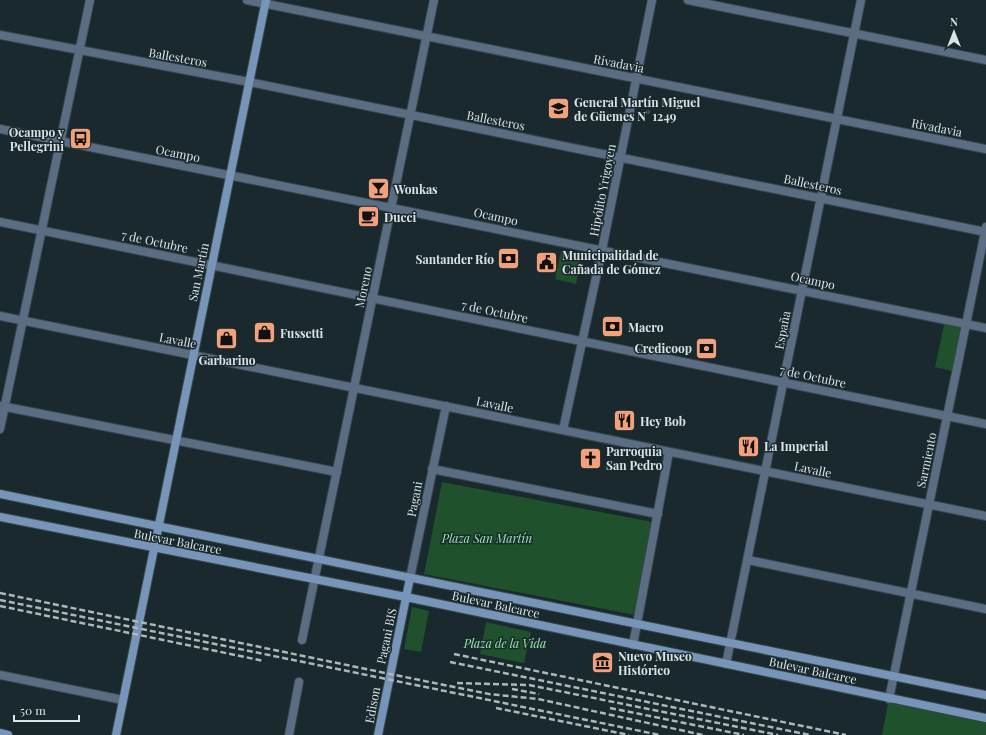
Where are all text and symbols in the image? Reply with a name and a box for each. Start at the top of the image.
north arrow [934,12,974,52]
text: N [950,14,958,29]
street label: Ballesteros [148,44,208,70]
street label: Rivadavia [592,50,646,76]
place label: General Martín Miguel de Güemes N° 1249 [574,94,700,124]
school or university icon: General Martín Miguel de Güemes N° 1249 [545,96,571,122]
street label: Ballesteros [466,107,526,133]
street label: Rivadavia [910,114,964,140]
place label: Ocampo y Pellegrini [9,124,65,154]
bus stop icon: Ocampo y Pellegrini [67,126,93,152]
street label: Ocampo [154,141,202,165]
street label: Hipólito Yrigoyen [585,142,619,238]
street label: Ballesteros [782,170,844,198]
bar icon: Wonkas [366,176,392,202]
place label: Wonkas [393,181,438,197]
cafe icon: Ducci [356,204,382,230]
street label: Ocampo [472,204,520,229]
place label: Ducci [384,209,416,225]
street label: 7 de Octubre [120,226,190,256]
street label: San Martín [184,241,212,303]
bank icon: Santander Río [496,246,522,272]
place label: Municipalidad de Cañada de Gómez [562,247,661,277]
public building icon: Municipalidad de Cañada de Gómez [534,249,560,275]
place label: Santander Río [415,251,494,267]
street label: Moreno [351,265,375,309]
street label: Ocampo [789,268,837,293]
street label: 7 de Octubre [460,296,530,326]
street label: España [770,309,794,351]
bank icon: Macro [599,314,625,340]
place label: Macro [628,319,664,335]
shop icon: Fussetti [251,320,277,346]
place label: Fussetti [280,325,324,341]
shop icon: Garbarino [214,326,240,352]
street label: Lavalle [158,329,198,351]
bank icon: Credicoop [694,335,720,361]
place label: Credicoop [634,340,692,356]
place label: Garbarino [198,352,256,368]
street label: 7 de Octubre [778,361,848,391]
street label: Lavalle [475,392,515,416]
restaurant icon: Hey Bob [611,408,637,434]
place label: Hey Bob [640,413,686,429]
street label: Sarmiento [912,431,940,489]
restaurant icon: La Imperial [736,433,762,459]
place label: La Imperial [764,438,828,454]
place label: Parroquia San Pedro [606,443,663,473]
church icon: Parroquia San Pedro [577,445,603,471]
street label: Lavalle [793,457,833,481]
street label: Pagani [403,479,425,518]
street label: Bulevar Balcarce [133,525,223,557]
park label: Plaza San Martín [441,530,532,546]
street label: Bulevar Balcarce [451,587,541,621]
street label: Pagani BIS [372,607,400,665]
park label: Plaza de la Vida [463,635,546,651]
place label: Nuevo Museo Histórico [618,648,692,678]
museum icon: Nuevo Museo Histórico [590,650,616,676]
street label: Bulevar Balcarce [768,653,858,687]
street label: Edison [361,685,383,725]
scale bar [14,697,79,723]
text: 50 m [20,702,46,718]

